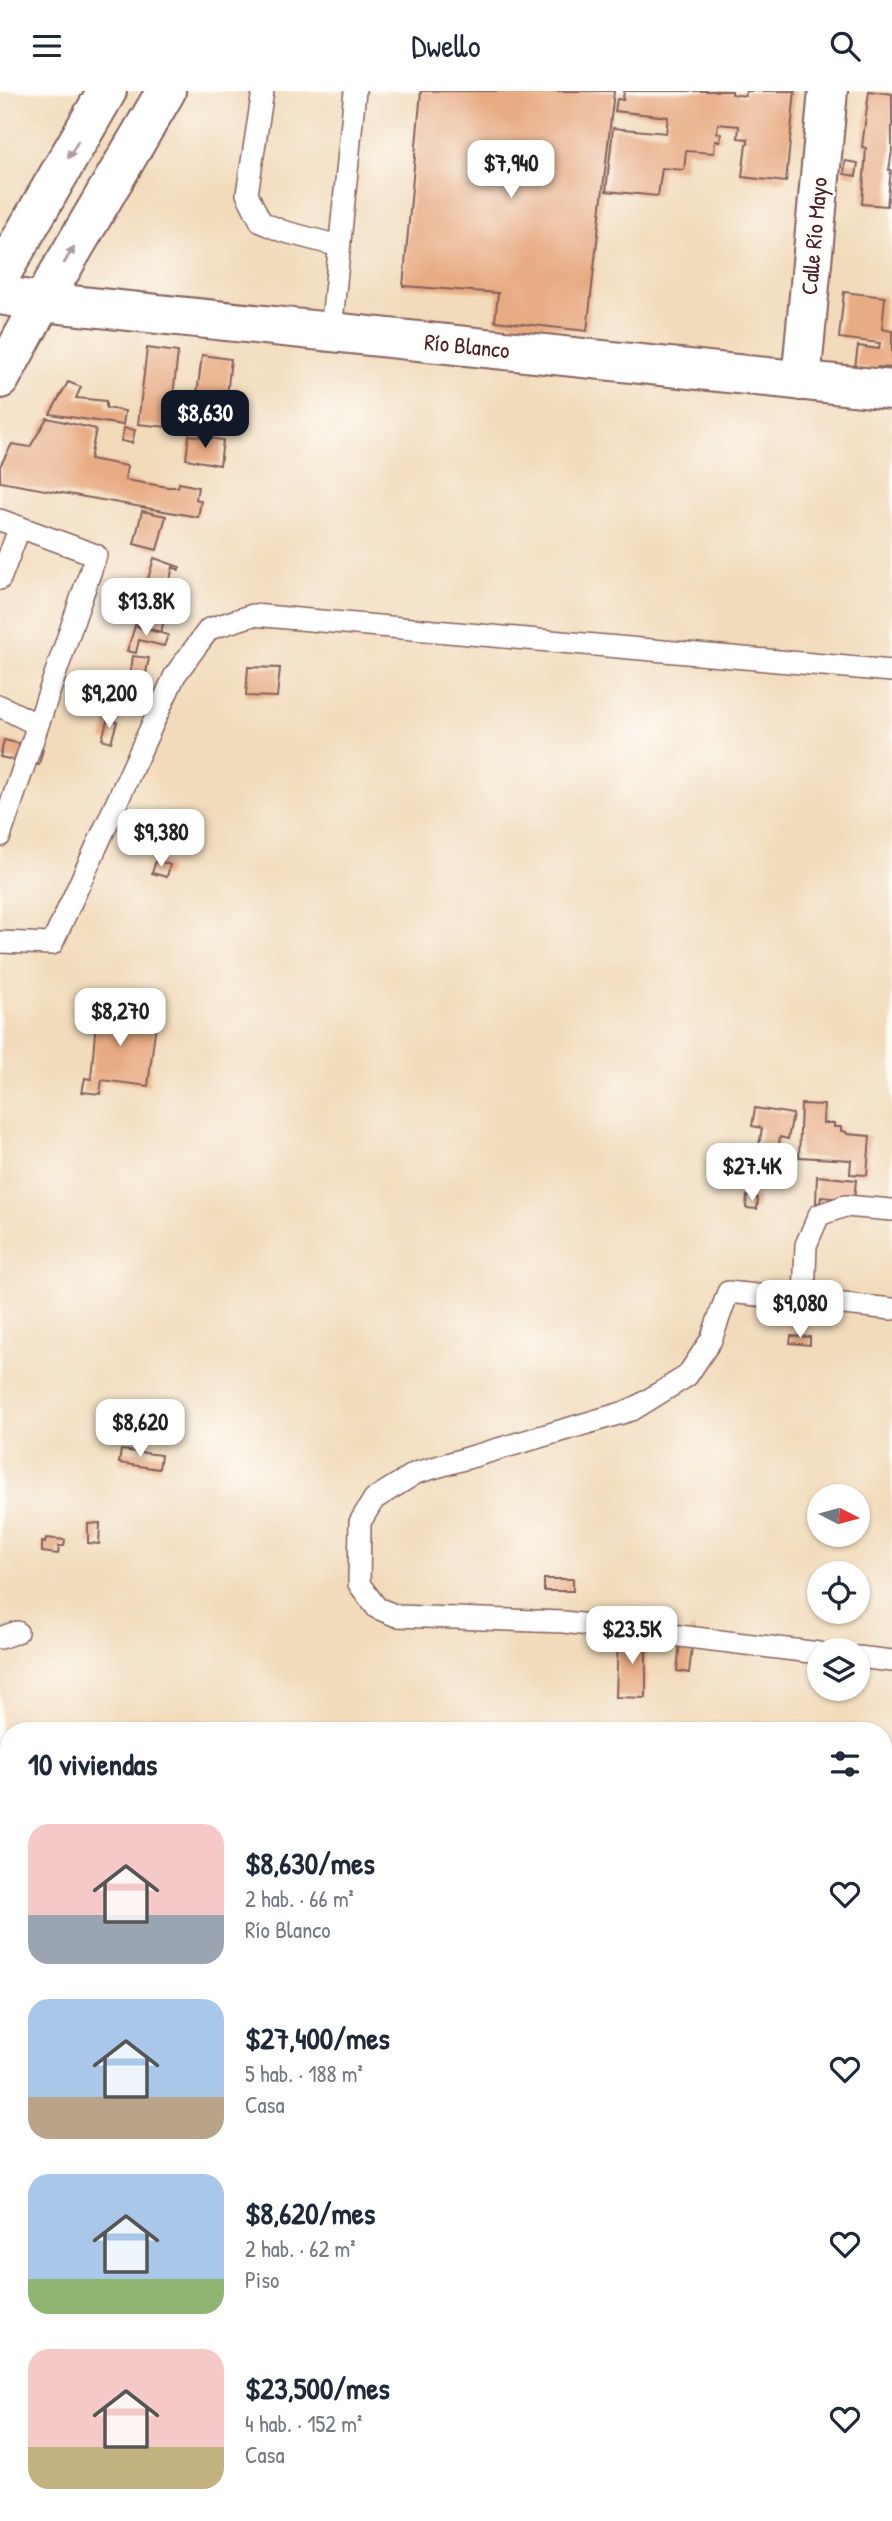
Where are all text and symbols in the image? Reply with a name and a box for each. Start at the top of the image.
text: Dwello [411,24,481,67]
icon: menu [28,27,66,65]
icon: search [826,27,864,65]
one-way arrow [66,141,79,160]
pin: $7,940 [454,141,568,200]
text: $7,940 [483,147,539,178]
street label: Calle Río Mayo [793,176,834,296]
one-way arrow [63,245,75,265]
street label: Río Blanco [423,326,511,365]
pin: $8,630 [148,391,262,450]
text: $8,630 [177,397,233,428]
pin: $13.8K [89,579,203,638]
text: $13.8K [117,585,175,616]
pin: $9,200 [52,671,166,730]
text: $9,200 [81,677,137,708]
pin: $9,380 [104,809,218,869]
text: $9,380 [133,816,189,847]
pin: $8,270 [63,989,177,1048]
text: $8,270 [91,995,149,1026]
pin: $27.4K [695,1143,809,1203]
text: $27.4K [722,1150,782,1181]
pin: $9,080 [743,1281,857,1340]
text: $9,080 [772,1287,828,1318]
pin: $8,620 [83,1399,197,1459]
text: $8,620 [112,1406,168,1437]
north arrow [807,1484,870,1547]
map controls [807,1484,870,1701]
button: locate [807,1561,870,1624]
pin: $23.5K [575,1607,689,1666]
text: $23.5K [602,1613,662,1644]
button: layers [807,1638,870,1701]
text: 10 viviendas [28,1744,157,1784]
icon: filters [826,1745,864,1783]
text: $8,630/mes [245,1843,375,1883]
icon: home [84,1852,168,1936]
icon: heart [826,1875,864,1913]
text: 2 hab. · 66 m² [245,1883,354,1914]
text: Río Blanco [245,1914,331,1945]
text: $27,400/mes [245,2018,390,2058]
icon: home [84,2027,168,2111]
icon: heart [826,2050,864,2088]
text: 5 hab. · 188 m² [245,2058,363,2089]
text: Casa [245,2089,285,2120]
text: $8,620/mes [245,2193,375,2233]
icon: home [84,2202,168,2286]
icon: heart [826,2225,864,2263]
text: 2 hab. · 62 m² [245,2233,355,2264]
text: Piso [245,2264,279,2295]
text: $23,500/mes [245,2368,390,2408]
icon: home [84,2377,168,2461]
icon: heart [826,2400,864,2438]
text: 4 hab. · 152 m² [245,2408,362,2439]
text: Casa [245,2439,285,2470]

